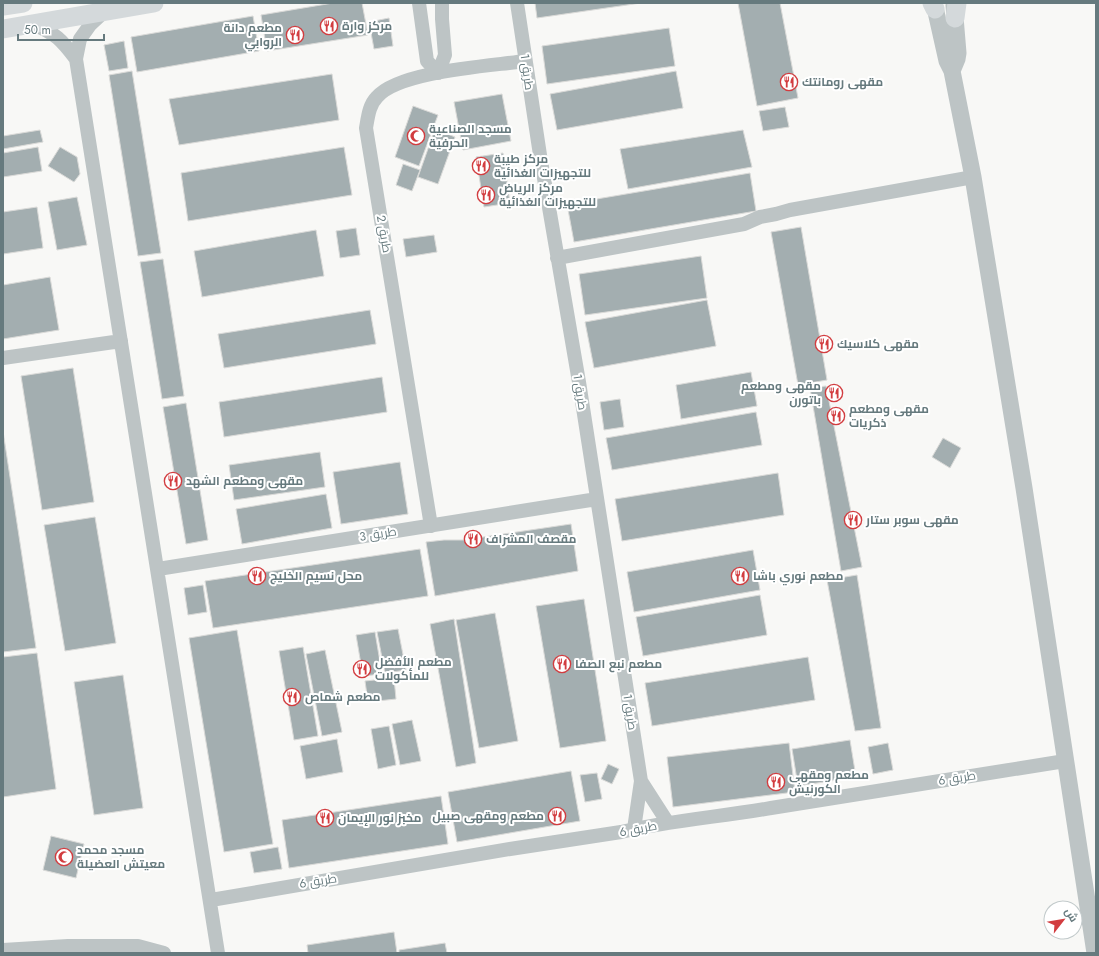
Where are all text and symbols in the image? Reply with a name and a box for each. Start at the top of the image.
scale bar [18,16,104,42]
restaurant icon: مركز وارة [319,16,339,36]
place label: مركز وارة [342,17,392,35]
place label: مطعم دانة الروابي [224,19,282,52]
text: 50 m [24,21,51,39]
restaurant icon: مطعم دانة الروابي [285,25,305,45]
street label: طريق 1 [516,53,538,91]
restaurant icon: مقهى رومانتك [779,72,799,92]
place label: مقهى رومانتك [802,73,883,91]
place label: مسجد الصناعية الحرفية [429,120,512,152]
mosque icon: مسجد الصناعية الحرفية [406,126,426,146]
place label: مركز طيبة للتجهيزات الغذائية [494,150,591,182]
restaurant icon: مركز طيبة للتجهيزات الغذائية [471,156,491,176]
place label: مركز الرياض للتجهيزات الغذائية [499,179,596,211]
restaurant icon: مركز الرياض للتجهيزات الغذائية [476,185,496,205]
street label: طريق 2 [372,214,396,254]
restaurant icon: مقهى كلاسيك [814,334,834,354]
place label: مقهى كلاسيك [837,335,919,353]
street label: طريق 1 [568,373,592,411]
place label: مقهى ومطعم باتورن [741,377,821,409]
restaurant icon: مقهى ومطعم باتورن [824,383,844,403]
place label: مقهى ومطعم ذكريات [849,400,929,432]
restaurant icon: مقهى ومطعم ذكريات [826,406,846,426]
restaurant icon: مقهى ومطعم الشهد [163,471,183,491]
place label: مقهى ومطعم الشهد [186,472,303,490]
restaurant icon: مقهى سوبر ستار [843,510,863,530]
place label: مقهى سوبر ستار [865,511,959,529]
street label: طريق 3 [358,522,398,546]
restaurant icon: مقصف المشراف [463,529,483,549]
place label: مقصف المشراف [486,530,577,548]
restaurant icon: محل نسيم الخليج [247,566,267,586]
restaurant icon: مطعم نوري باشا [730,566,750,586]
place label: محل نسيم الخليج [270,567,362,585]
place label: مطعم نوري باشا [753,567,843,586]
place label: مطعم الأفضل للمأكولات [375,653,452,685]
restaurant icon: مطعم نبع الصفا [552,654,572,674]
place label: مطعم نبع الصفا [575,655,662,673]
restaurant icon: مطعم الأفضل للمأكولات [352,659,372,679]
restaurant icon: مطعم شماص [282,687,302,707]
place label: مطعم شماص [305,688,381,706]
street label: طريق 1 [618,693,642,731]
place label: مطعم ومقهى الكورنيش [789,766,869,798]
street label: طريق 6 [937,766,977,790]
restaurant icon: مطعم ومقهى الكورنيش [766,772,786,792]
restaurant icon: مطعم ومقهى صبيل [547,806,567,826]
place label: مطعم ومقهى صبيل [432,807,544,825]
restaurant icon: مخبز نور الإيمان [315,808,335,828]
place label: مخبز نور الإيمان [338,809,421,827]
street label: طريق 6 [618,817,658,841]
place label: مسجد محمد معيتش العضيلة [77,841,165,873]
mosque icon: مسجد محمد معيتش العضيلة [54,847,74,867]
street label: طريق 6 [298,869,338,893]
north arrow [1043,900,1083,940]
text: ش [1061,905,1082,925]

